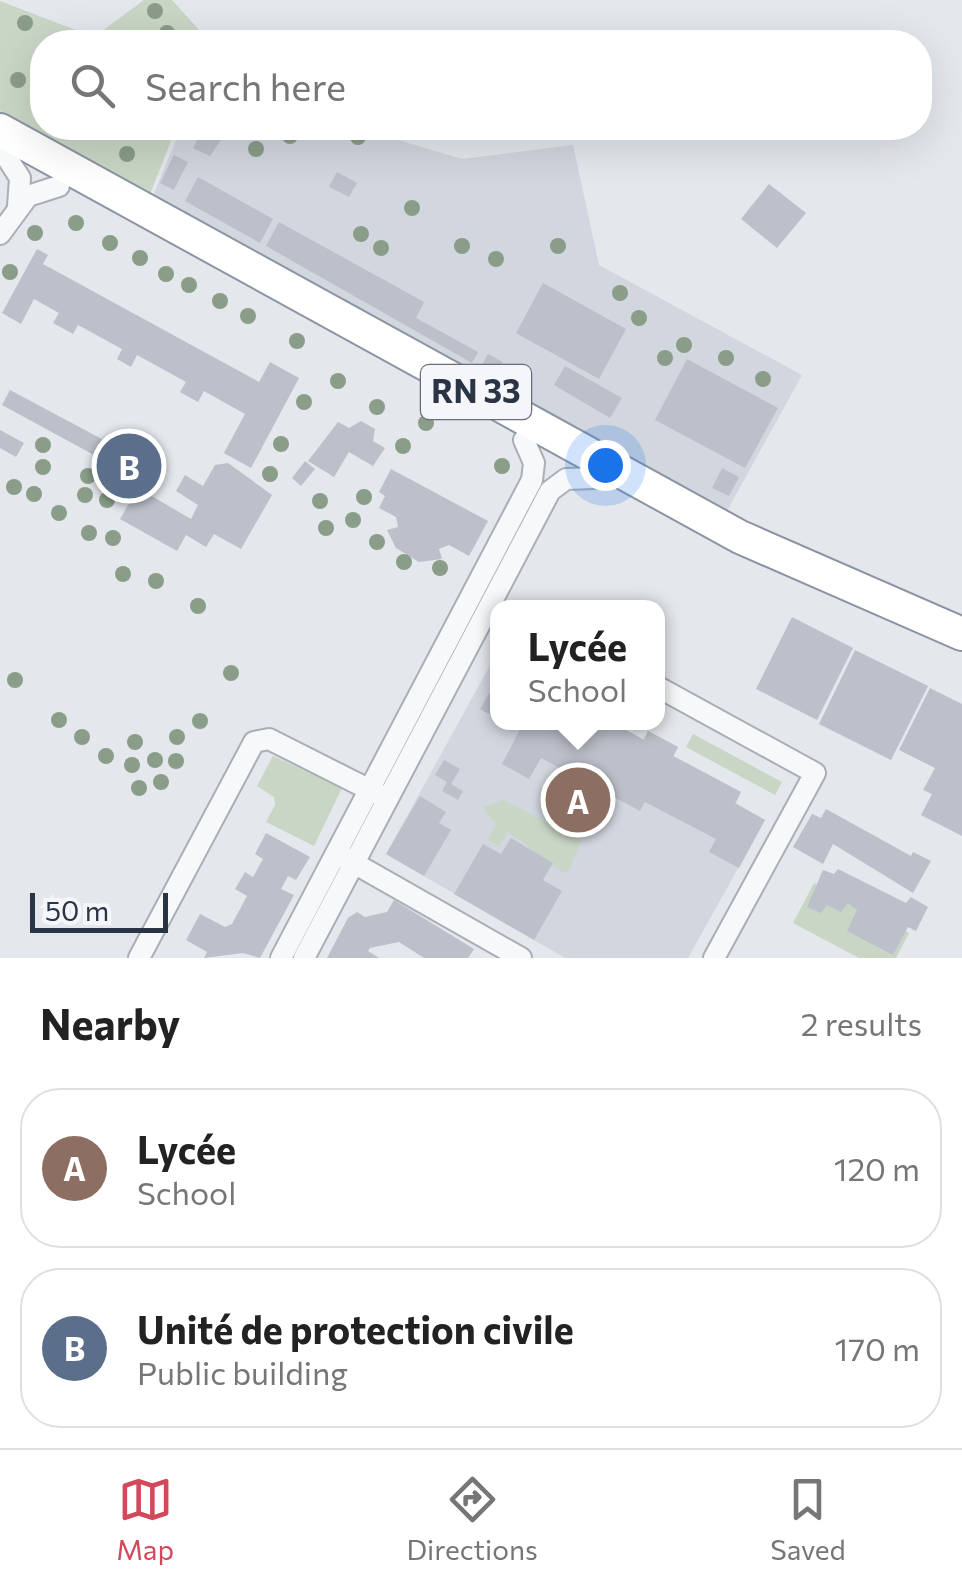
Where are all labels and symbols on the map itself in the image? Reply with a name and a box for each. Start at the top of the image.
road number: RN 33 [421,365,531,419]
pin: B [96,428,162,504]
your location [580,440,631,491]
pin: A [546,762,610,838]
scale bar [30,888,168,933]

